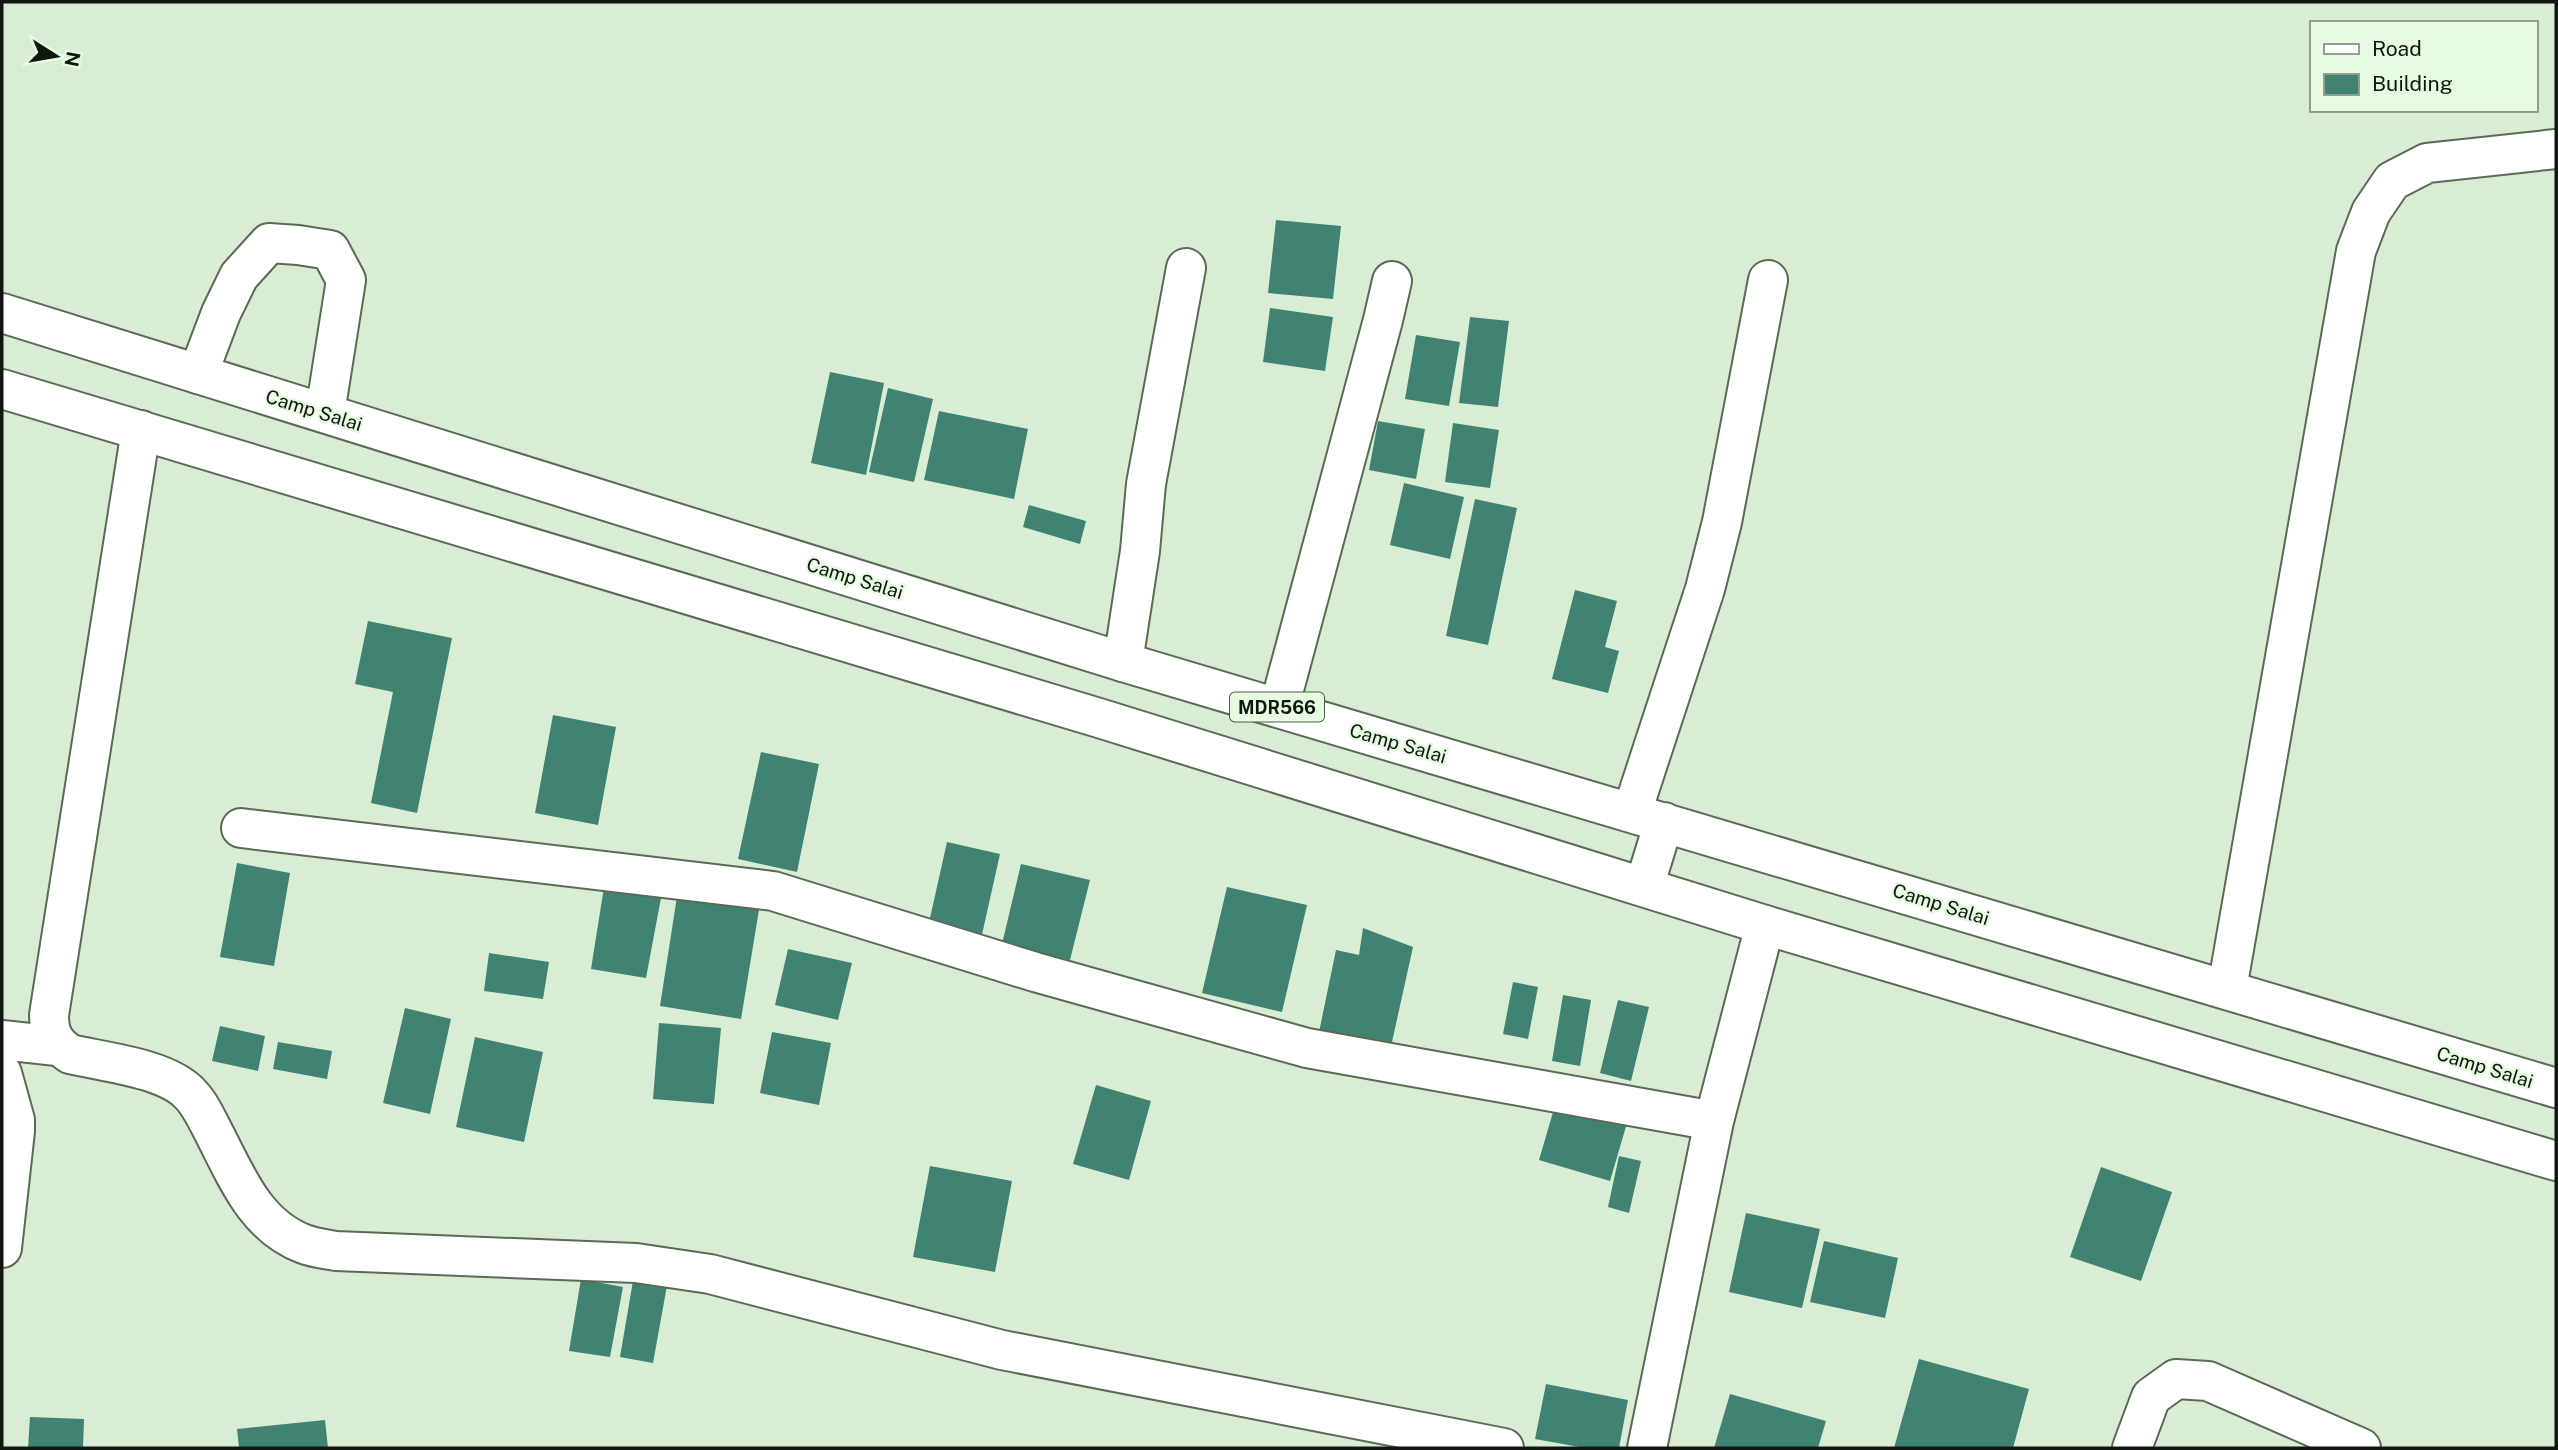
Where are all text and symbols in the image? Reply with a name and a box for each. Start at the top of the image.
north arrow [21,21,91,91]
legend [2310,21,2537,112]
text: Road [2372,36,2422,61]
text: N [60,50,85,69]
text: Building [2372,71,2453,96]
street label: Camp Salai [263,385,365,435]
street label: Camp Salai [804,553,906,603]
road number: MDR566 [1230,692,1324,722]
street label: Camp Salai [1347,719,1449,767]
street label: Camp Salai [1890,879,1992,929]
street label: Camp Salai [2434,1042,2536,1092]

